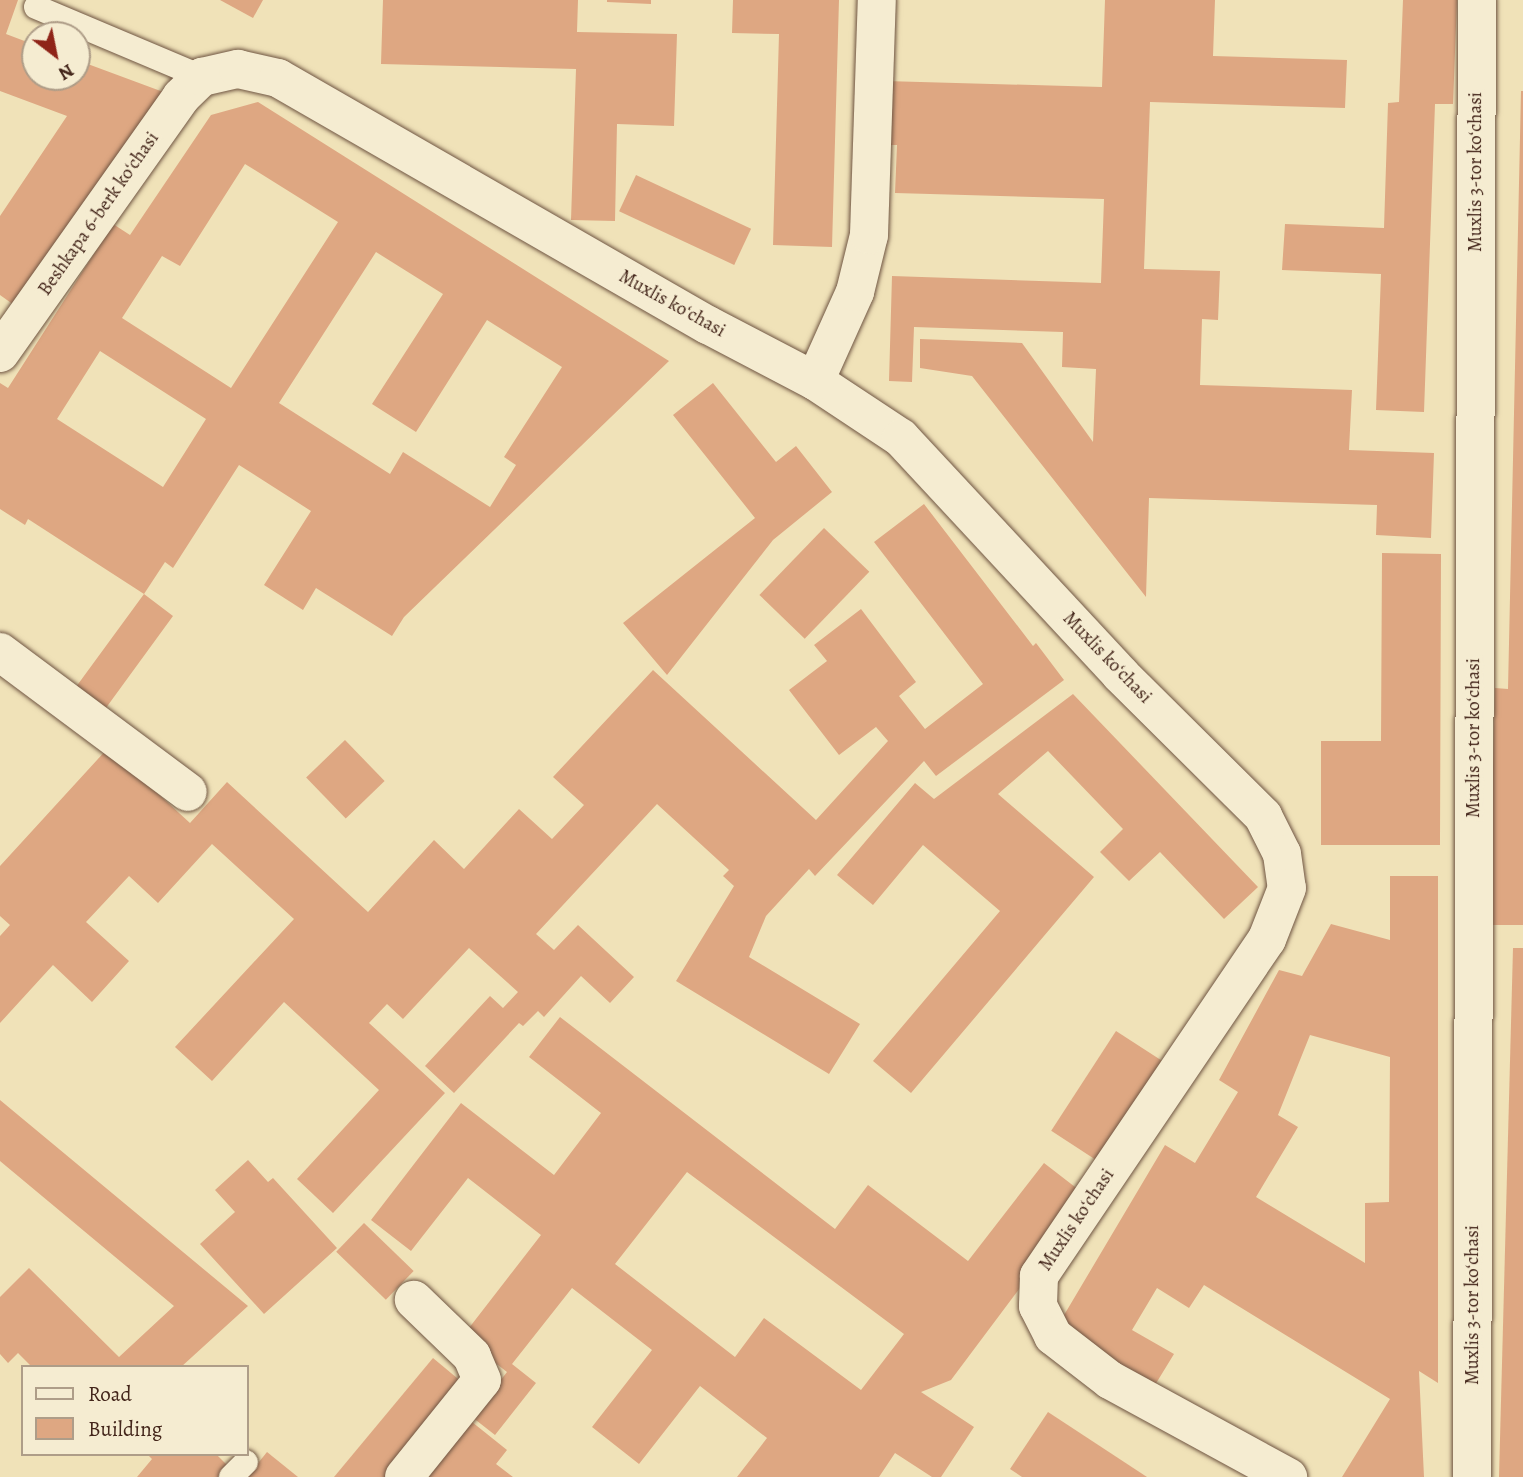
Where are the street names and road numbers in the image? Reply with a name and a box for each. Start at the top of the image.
street label: Muxlis 3-tor koʻchasi [1465,92,1487,252]
street label: Beshkapa 6-berk koʻchasi [34,128,164,300]
street label: Muxlis koʻchasi [615,265,729,343]
street label: Muxlis koʻchasi [1058,608,1156,708]
street label: Muxlis 3-tor koʻchasi [1463,658,1485,818]
street label: Muxlis koʻchasi [1034,1165,1120,1275]
street label: Muxlis 3-tor koʻchasi [1462,1225,1484,1385]

